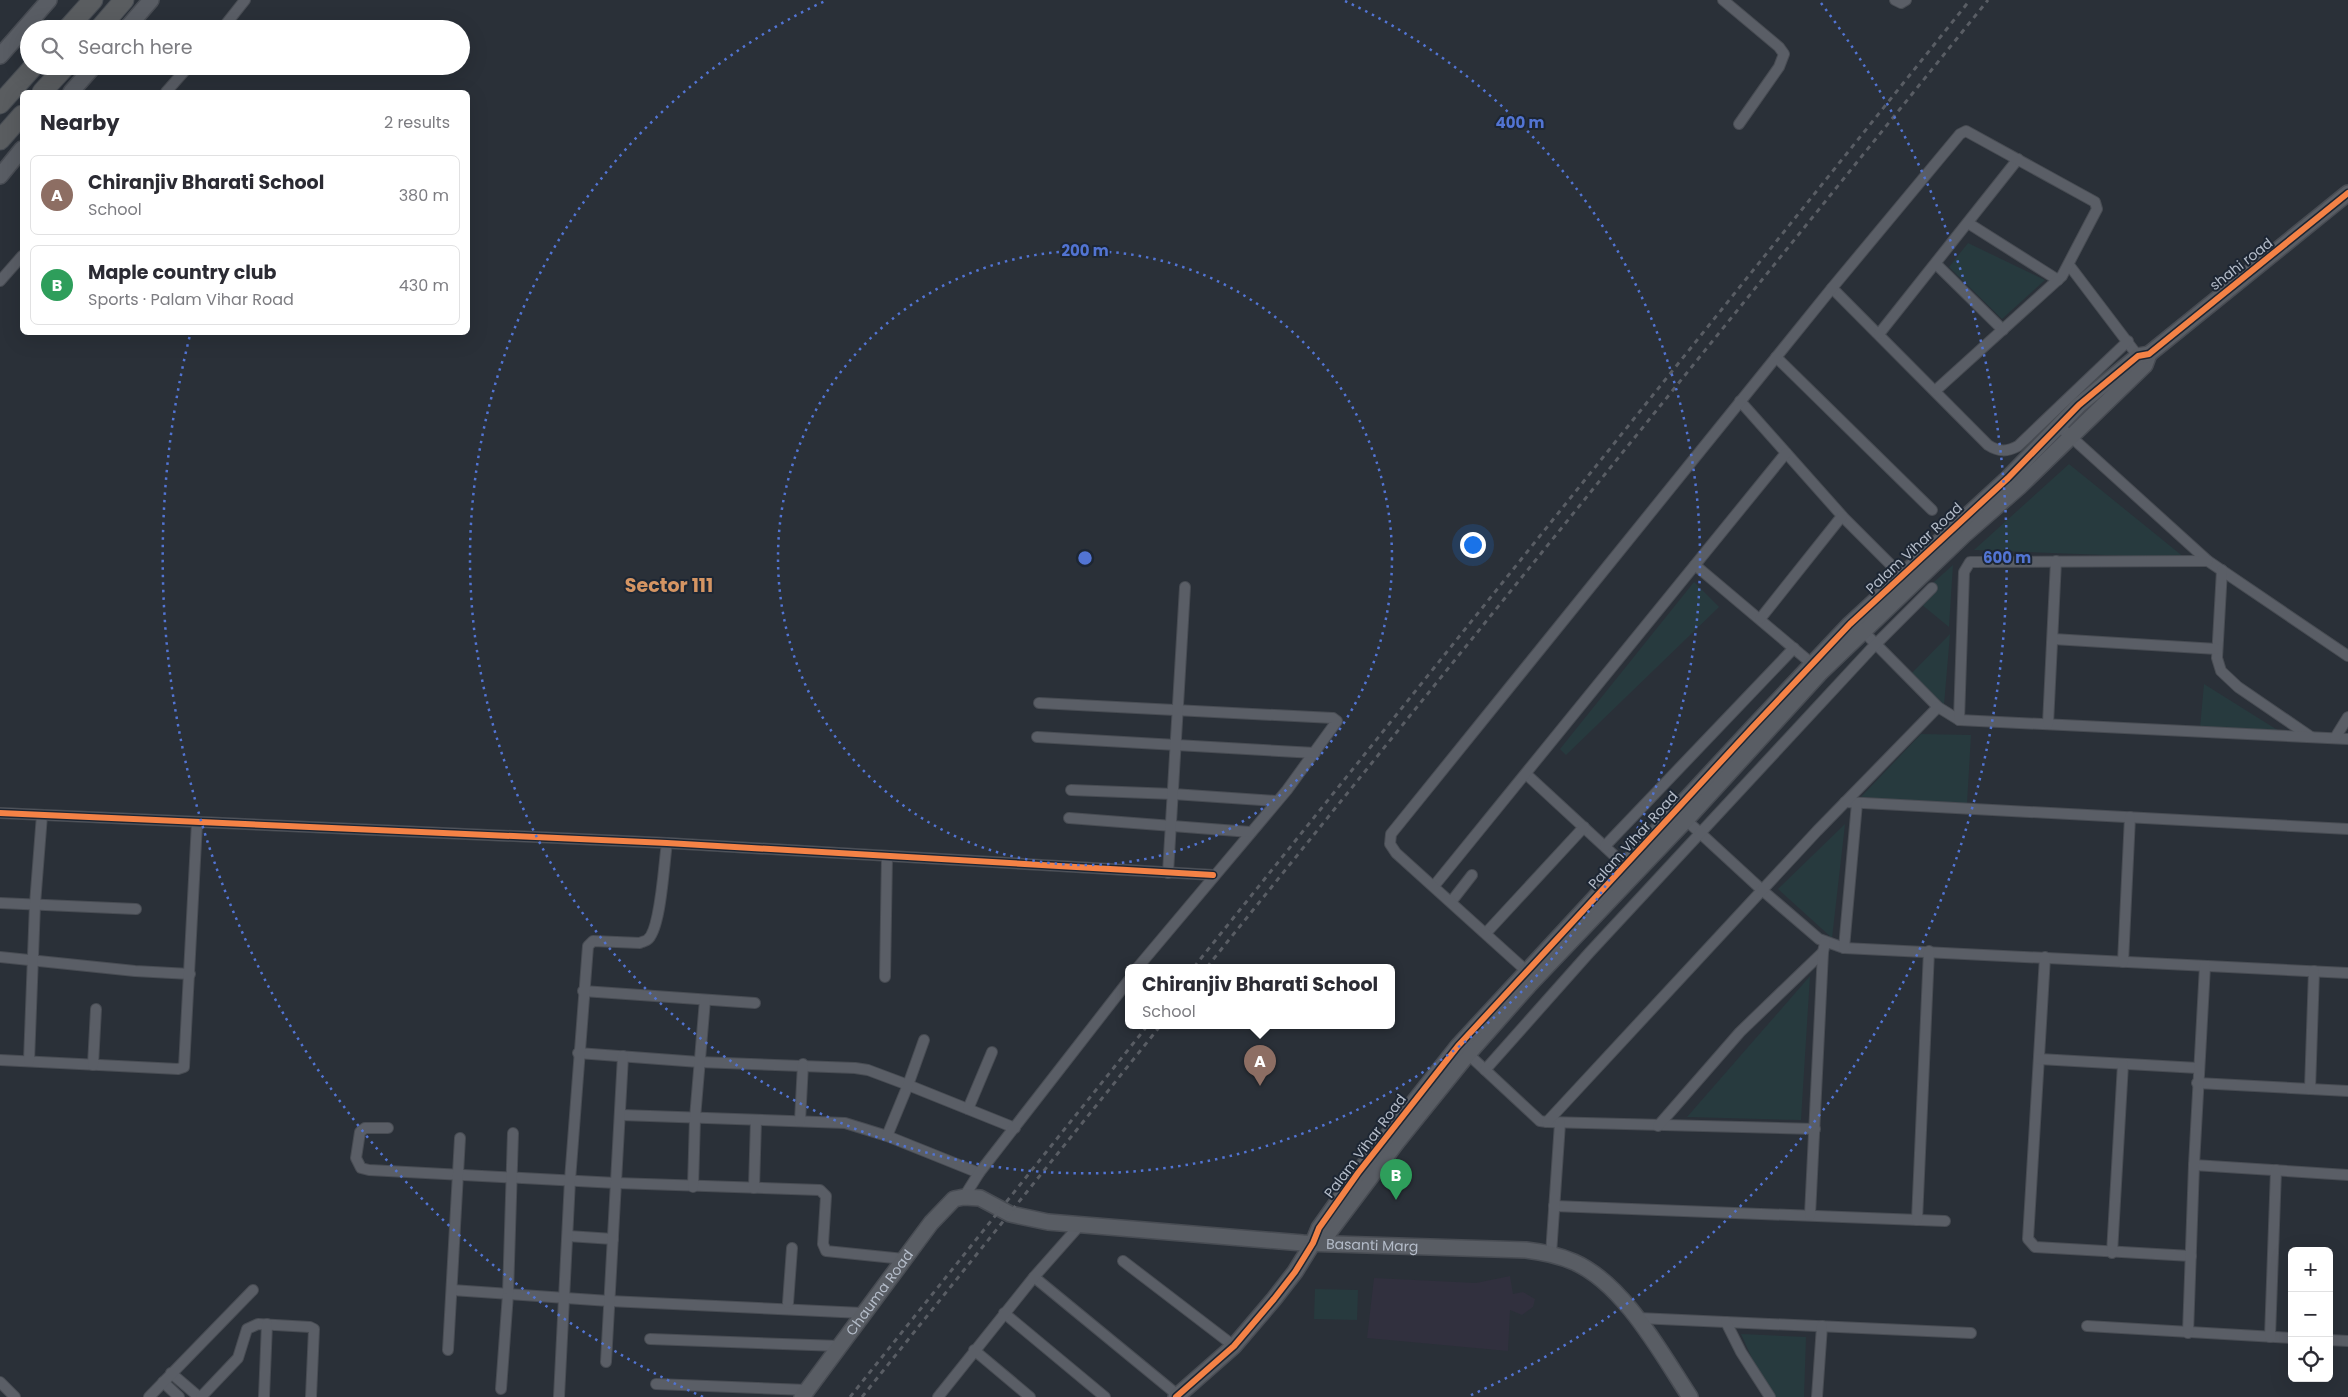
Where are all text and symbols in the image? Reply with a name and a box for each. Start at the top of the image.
search box [20,20,470,75]
icon: search [38,34,66,62]
text: Search here [78,34,192,61]
text: Nearby [40,108,120,137]
text: 2 results [384,111,450,134]
text: 400 m [1496,112,1545,133]
text: Chiranjiv Bharati School [88,169,324,196]
text: A [51,184,63,207]
text: 380 m [399,184,449,207]
text: School [88,198,142,221]
street label: shahi road [2205,233,2277,295]
text: 200 m [1061,240,1109,261]
text: Maple country club [88,259,276,286]
text: B [52,274,62,297]
text: 430 m [399,274,449,297]
text: Sports · Palam Vihar Road [88,288,294,311]
street label: Palam Vihar Road [1861,498,1967,598]
your location [1460,532,1486,558]
text: 600 m [1983,547,2031,568]
centre of rings [1076,549,1094,567]
district label: Sector 111 [625,572,713,599]
street label: Palam Vihar Road [1584,787,1682,893]
popup [1125,964,1395,1029]
text: Chiranjiv Bharati School [1142,971,1378,998]
text: School [1142,1000,1196,1023]
pin: A [1244,1045,1276,1086]
street label: Palam Vihar Road [1319,1090,1411,1202]
pin: B [1380,1159,1412,1200]
street label: Basanti Marg [1326,1234,1419,1257]
street label: Chauma Road [841,1246,918,1340]
map controls [2288,1247,2333,1382]
button: + [2288,1247,2333,1292]
button: − [2288,1292,2333,1337]
button: locate [2288,1337,2333,1382]

